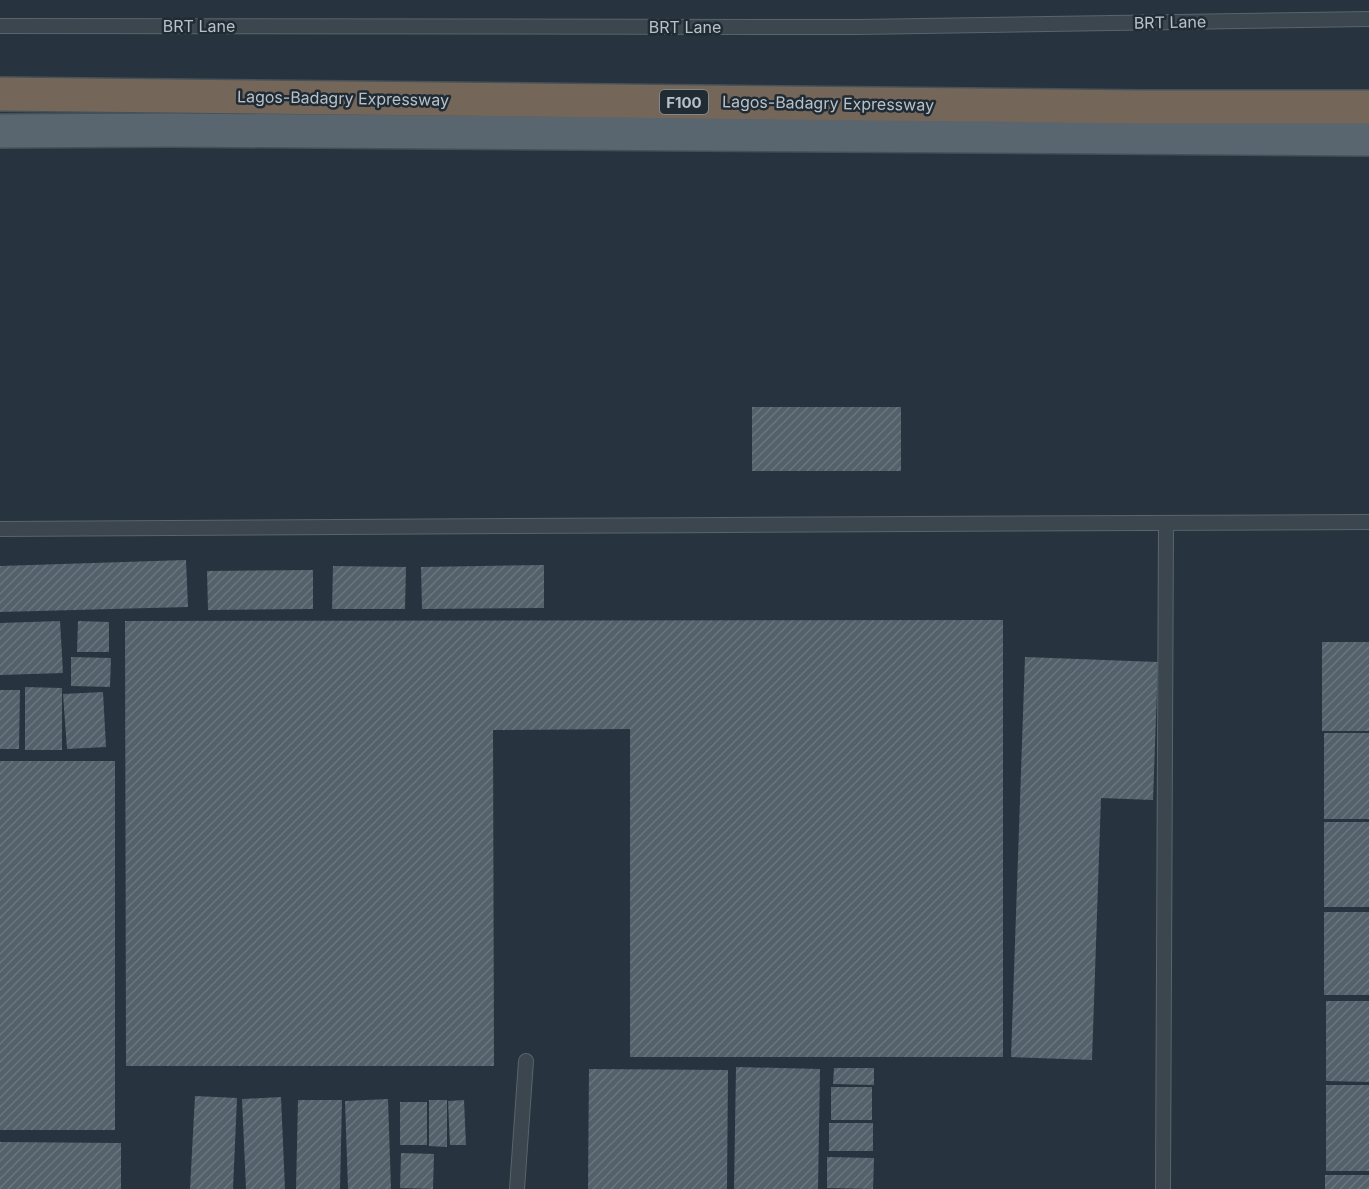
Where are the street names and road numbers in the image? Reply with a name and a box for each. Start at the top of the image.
street label: BRT Lane [1134,11,1206,33]
street label: BRT Lane [163,16,235,36]
street label: BRT Lane [649,17,721,37]
street label: Lagos-Badagry Expressway [237,86,449,110]
road number: F100 [660,90,708,114]
street label: Lagos-Badagry Expressway [722,91,934,115]

